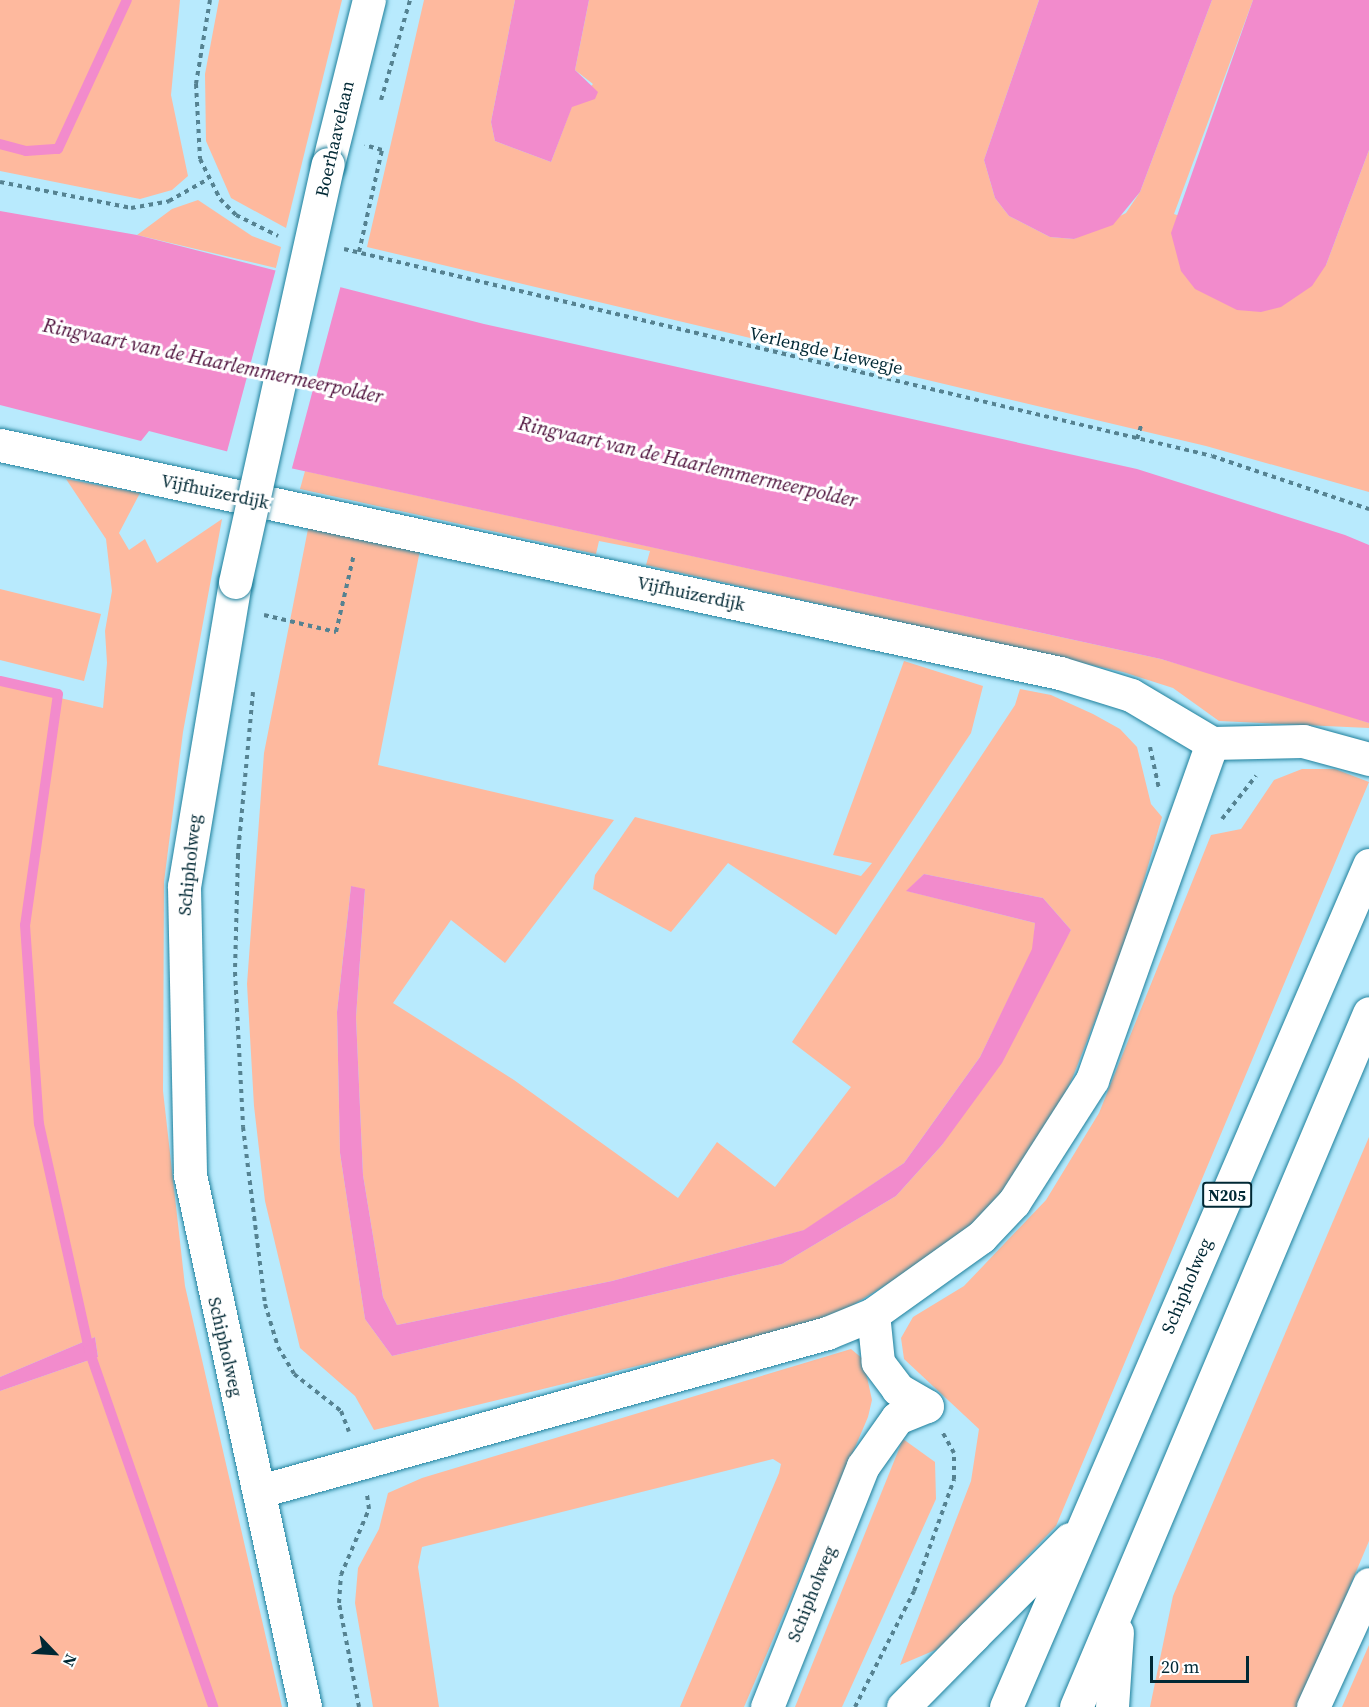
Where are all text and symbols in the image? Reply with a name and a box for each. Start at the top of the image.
street label: Boerhaavelaan [311,79,359,199]
water label: Ringvaart van de Haarlemmermeerpolder [41,313,385,409]
street label: Verlengde Liewegje [747,323,905,379]
water label: Ringvaart van de Haarlemmermeerpolder [516,411,860,513]
street label: Vijfhuizerdijk [159,470,271,514]
street label: Vijfhuizerdijk [635,572,747,616]
street label: Schipholweg [174,813,206,917]
road number: N205 [1202,1182,1252,1208]
street label: Schipholweg [1157,1235,1217,1337]
street label: Schipholweg [203,1295,247,1399]
street label: Schipholweg [783,1543,841,1645]
north arrow [24,1623,84,1683]
scale bar [1153,1644,1252,1682]
text: N [58,1651,83,1671]
text: 20 m [1161,1654,1199,1679]

